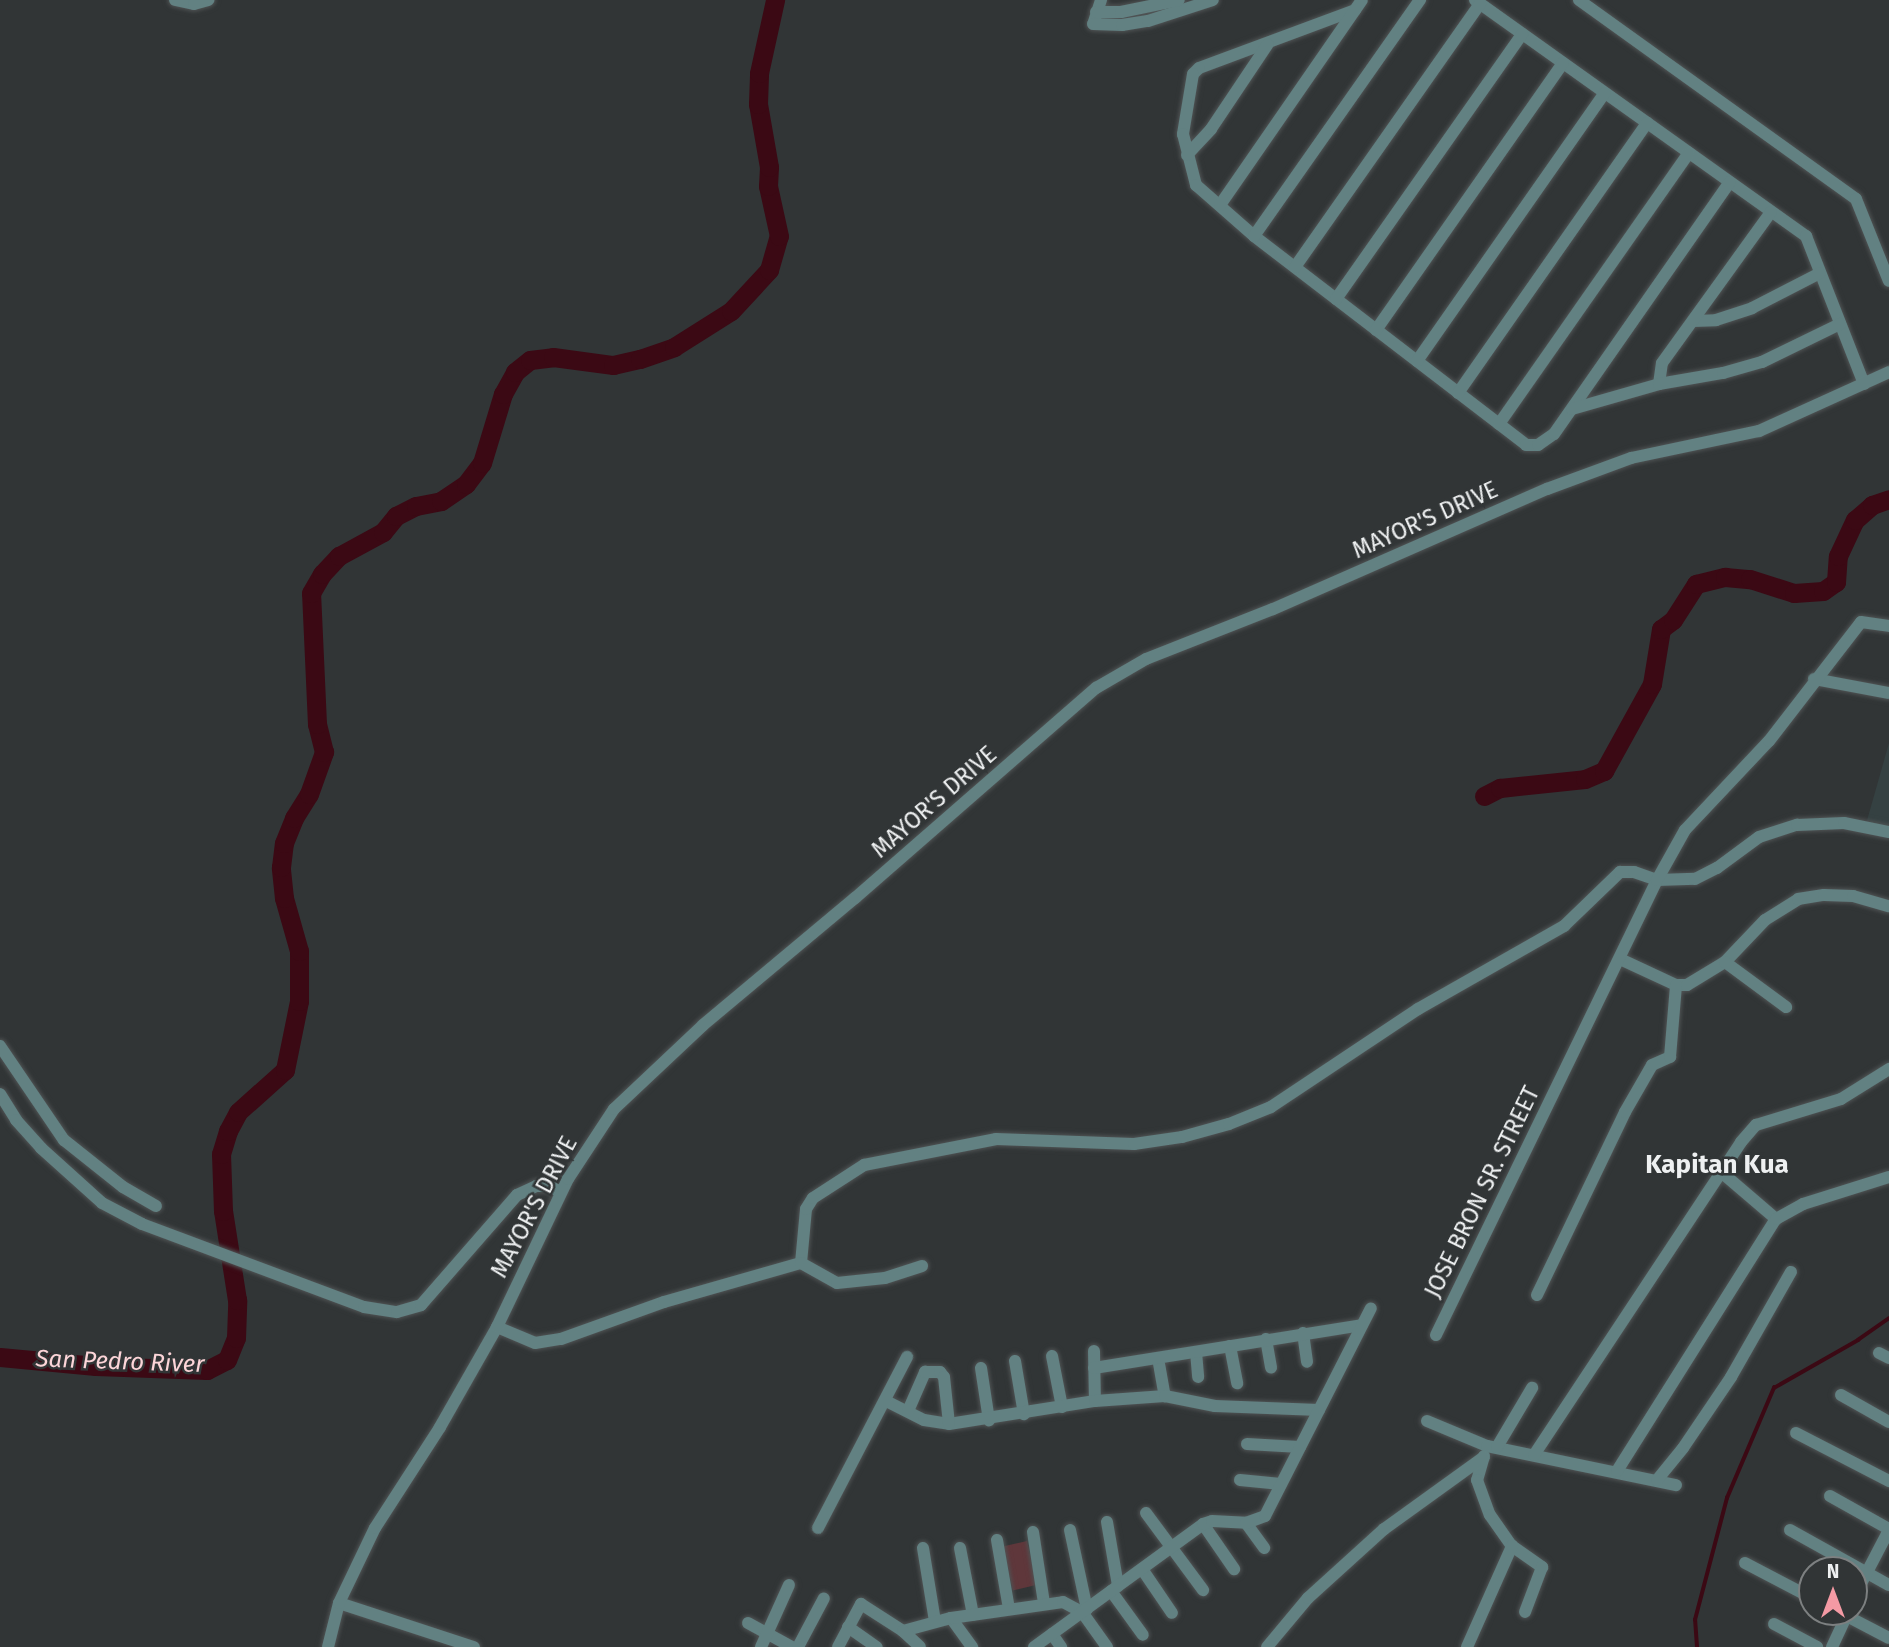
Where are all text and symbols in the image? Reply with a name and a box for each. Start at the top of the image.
street label: MAYOR'S DRIVE [1348,476,1502,564]
street label: MAYOR'S DRIVE [866,740,1002,864]
street label: JOSE BRON SR. STREET [1419,1082,1545,1302]
street label: MAYOR'S DRIVE [485,1132,583,1282]
district label: Kapitan Kua [1645,1149,1789,1181]
water label: San Pedro River [35,1345,205,1379]
north arrow [1798,1556,1868,1626]
text: N [1827,1560,1839,1583]

